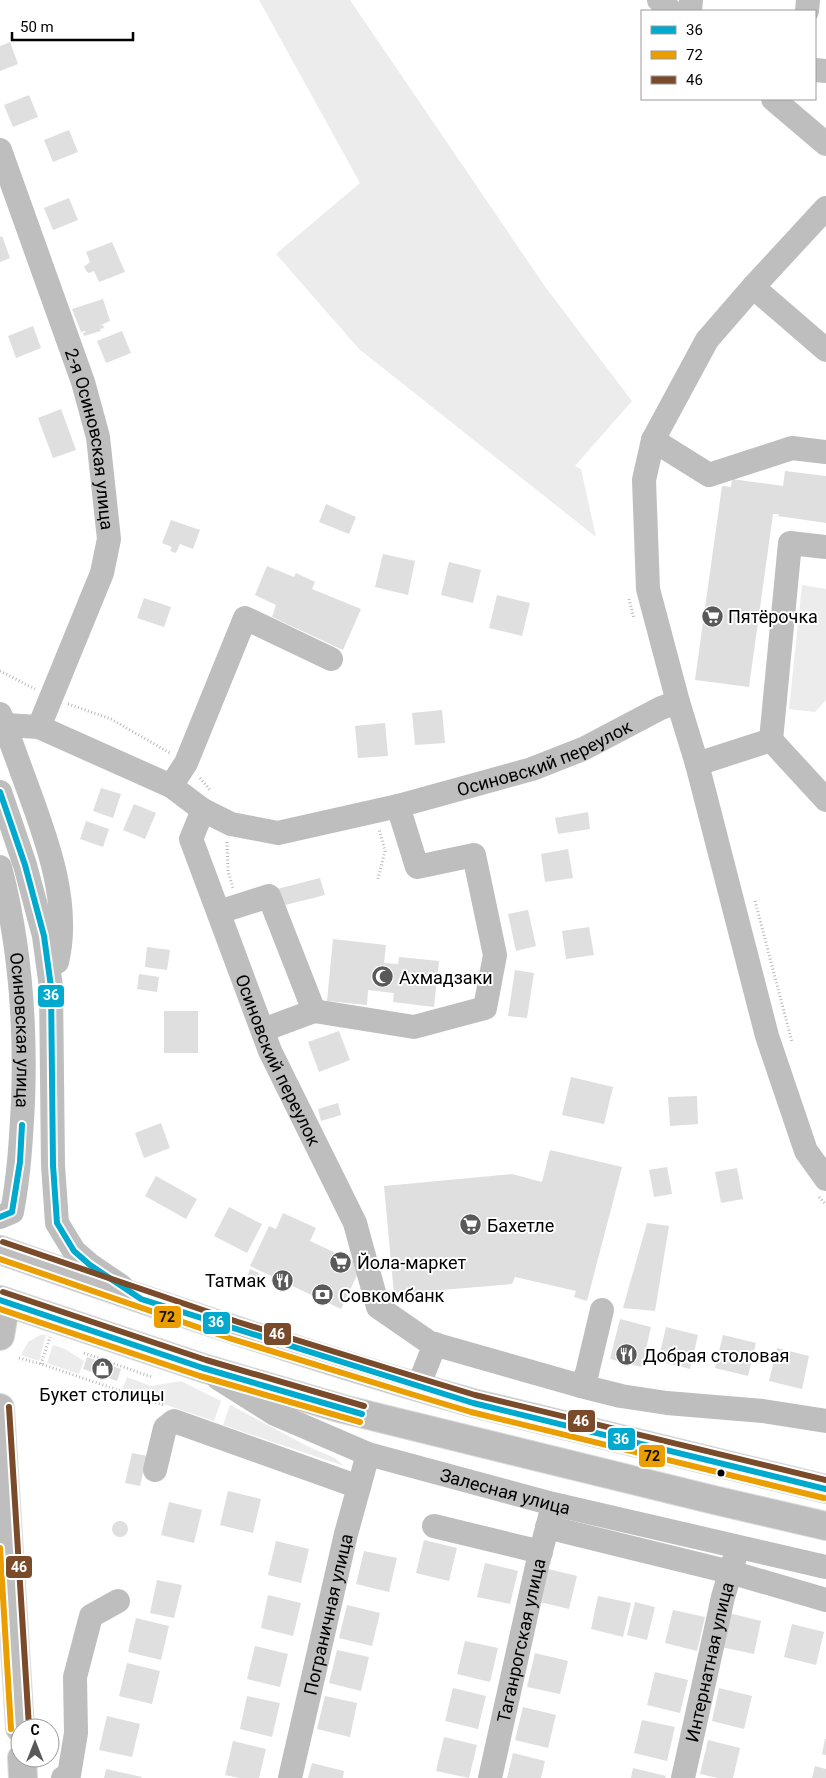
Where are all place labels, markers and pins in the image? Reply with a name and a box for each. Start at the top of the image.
supermarket icon: Пятёрочка [700,604,724,628]
place label: Пятёрочка [728,606,818,627]
mosque icon: Ахмадзаки [371,965,395,989]
place label: Ахмадзаки [399,967,493,988]
supermarket icon: Бахетле [459,1213,483,1237]
place label: Бахетле [487,1215,554,1236]
supermarket icon: Йола-маркет [329,1250,353,1274]
place label: Йола-маркет [357,1252,466,1273]
restaurant icon: Татмак [270,1268,294,1292]
place label: Татмак [205,1270,266,1291]
bank icon: Совкомбанк [311,1283,335,1307]
place label: Совкомбанк [339,1285,445,1306]
restaurant icon: Добрая столовая [615,1343,639,1367]
place label: Добрая столовая [643,1345,789,1366]
shop icon: Букет столицы [90,1357,114,1381]
place label: Букет столицы [39,1384,165,1405]
unlabelled marker [716,1468,726,1478]

